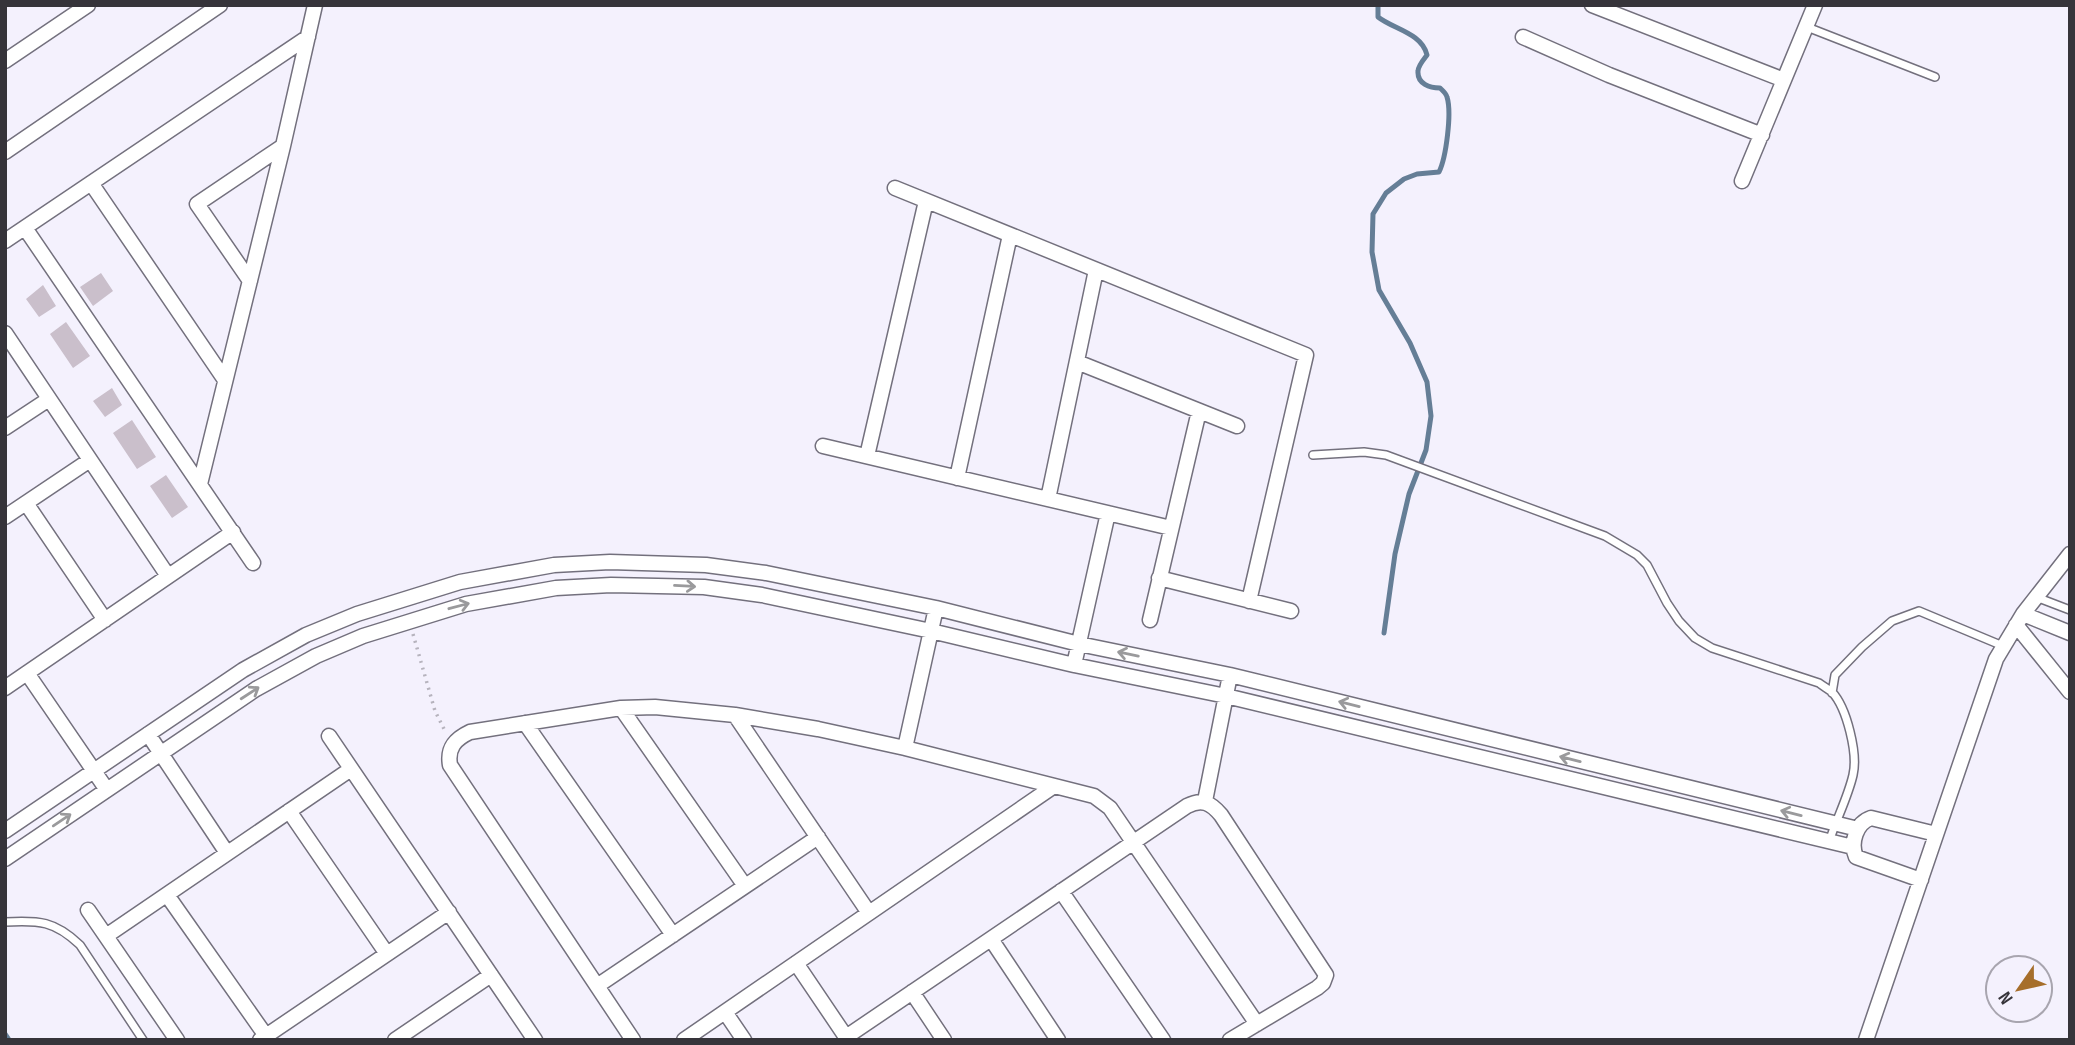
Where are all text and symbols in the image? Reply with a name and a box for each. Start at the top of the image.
one-way arrow [673,580,696,593]
one-way arrow [448,599,470,612]
one-way arrow [1117,646,1140,660]
one-way arrow [240,686,260,700]
one-way arrow [1338,697,1361,710]
one-way arrow [1559,751,1582,765]
one-way arrow [1780,806,1803,819]
one-way arrow [52,813,71,827]
north arrow [1984,954,2054,1024]
text: N [1994,987,2019,1008]

